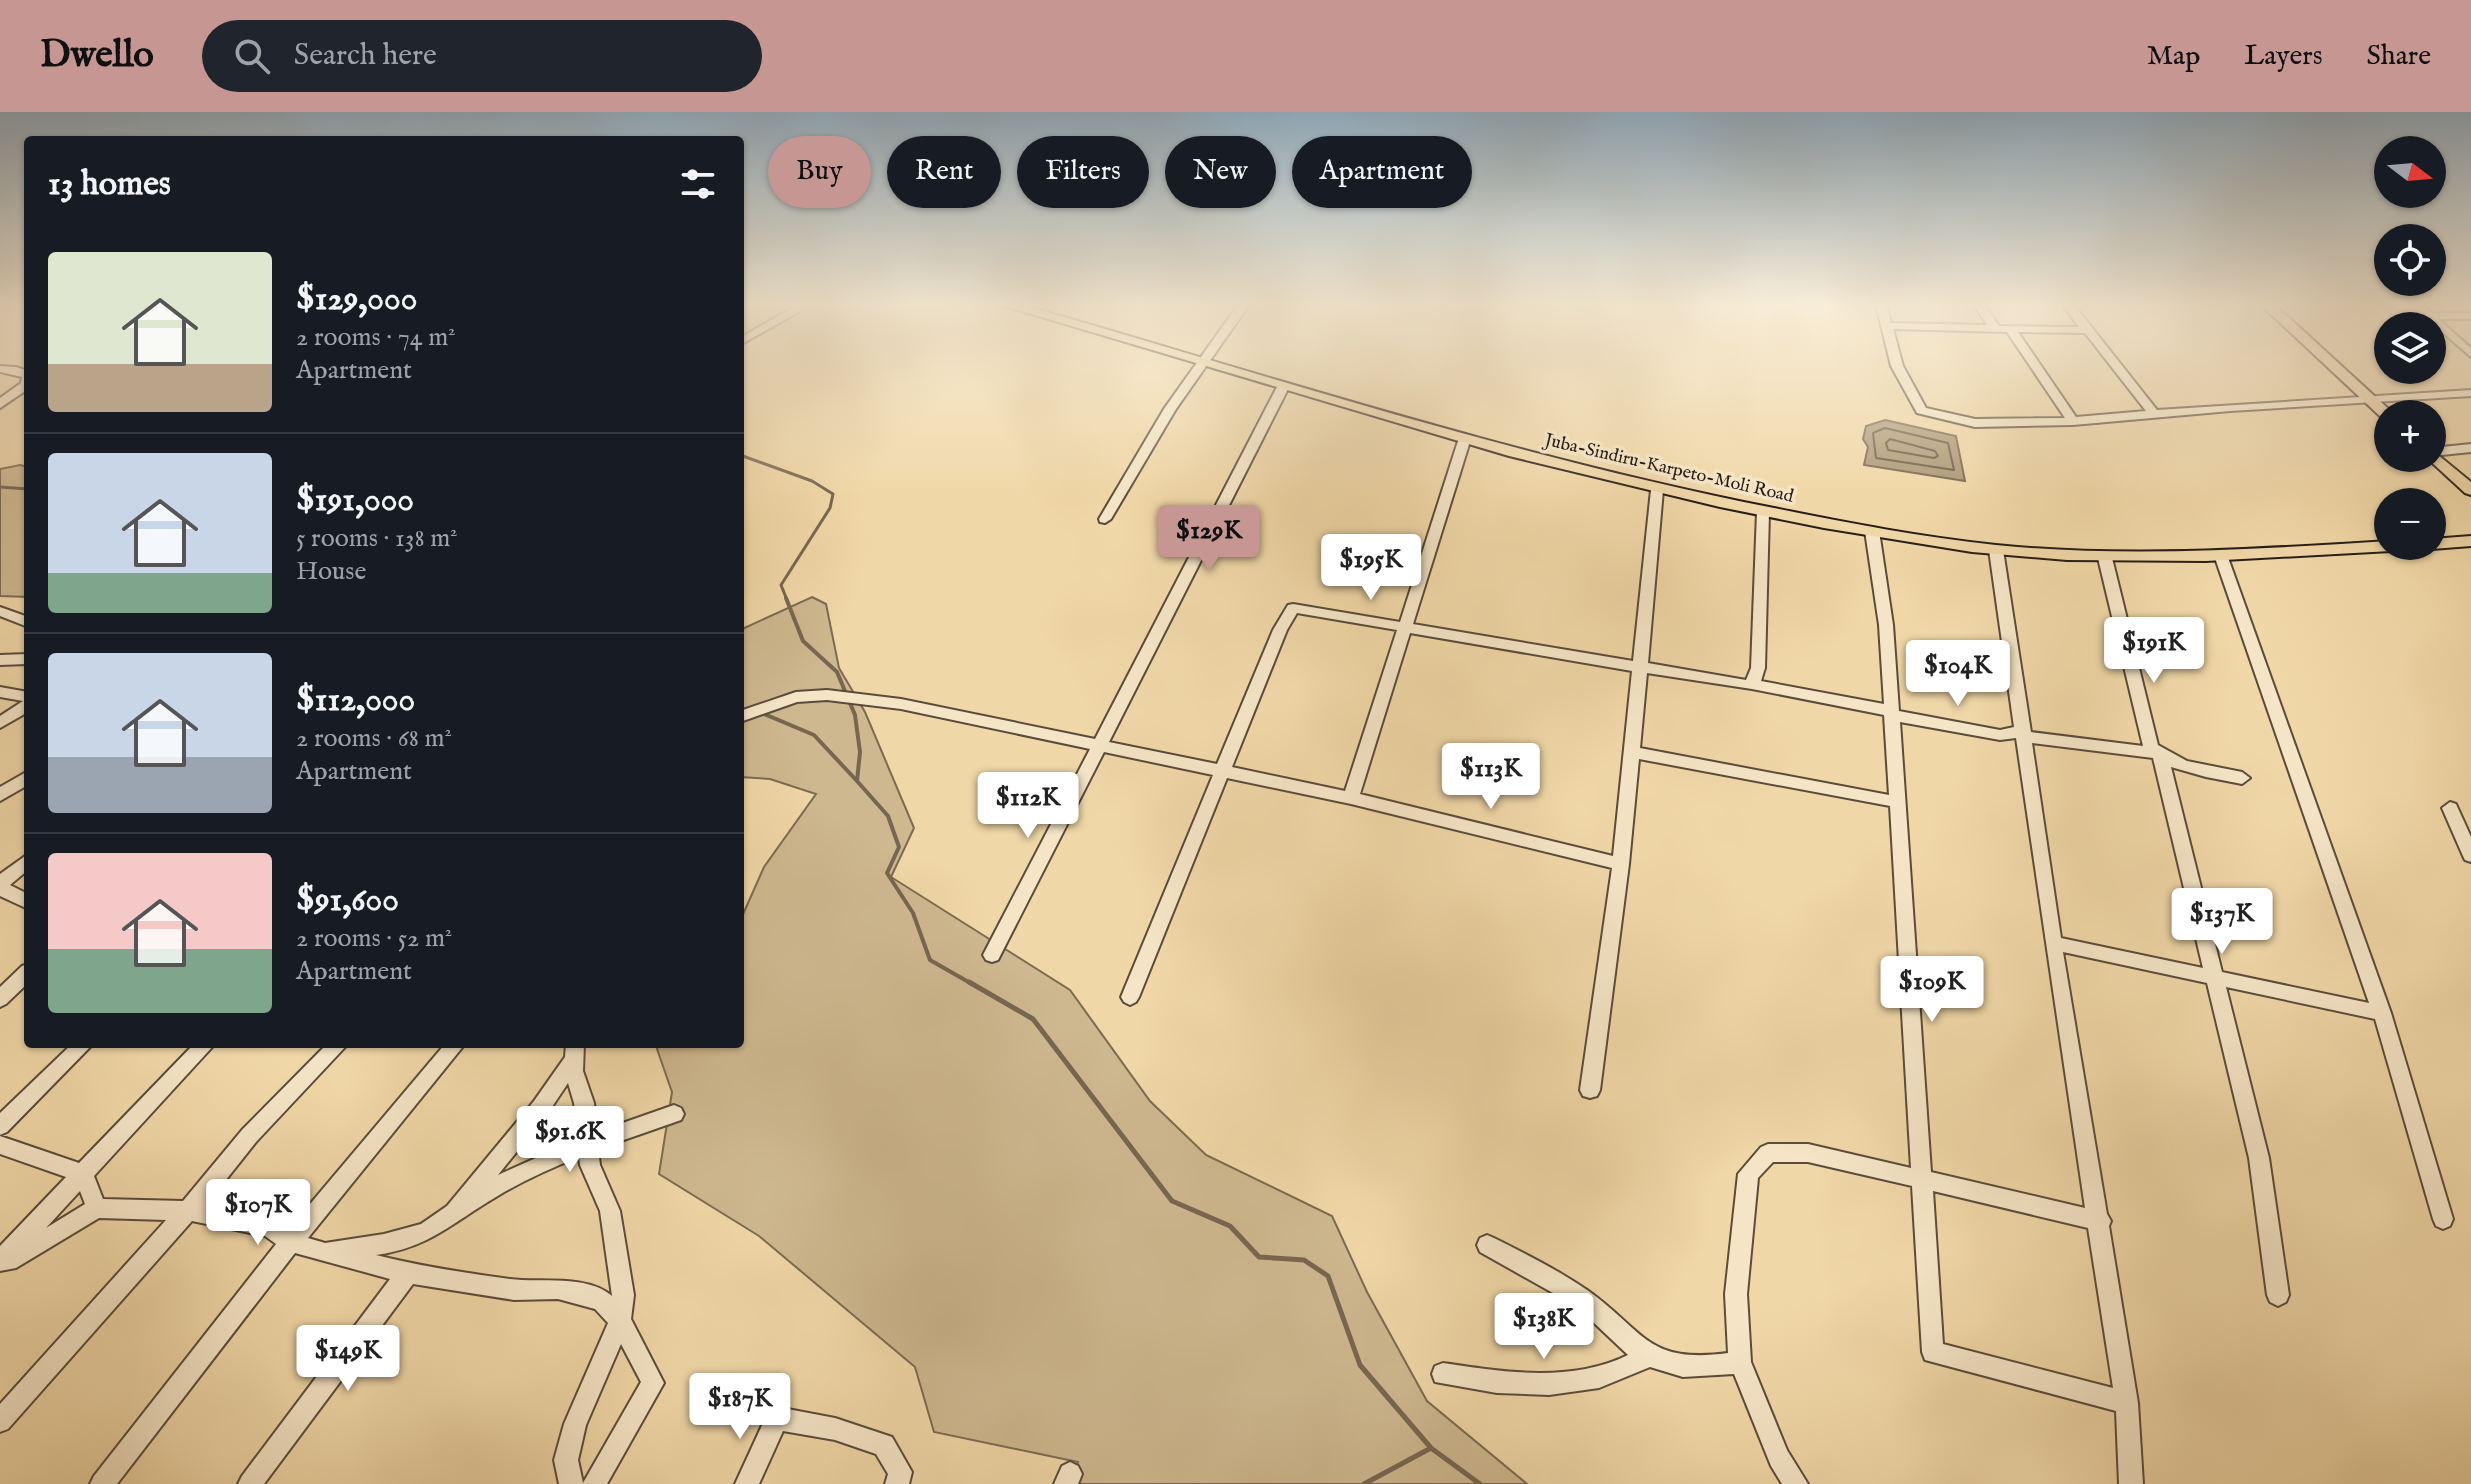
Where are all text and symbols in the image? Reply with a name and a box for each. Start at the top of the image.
search box [202,20,762,92]
text: Dwello [40,32,154,80]
icon: search [230,34,274,78]
text: Search here [294,37,437,75]
text: Map [2147,39,2200,74]
text: Layers [2244,39,2323,74]
text: Share [2367,39,2431,74]
chip: Buy [768,136,871,208]
chip: Rent [887,136,1001,208]
chip: Filters [1017,136,1149,208]
chip: New [1165,136,1276,208]
chip: Apartment [1292,136,1472,208]
north arrow [2374,136,2446,208]
map controls [2374,136,2446,560]
icon: filters [676,162,720,206]
text: 13 homes [48,163,171,206]
button: locate [2374,224,2446,296]
text: $129,000 [296,278,417,321]
icon: home [112,284,208,380]
button: layers [2374,312,2446,384]
text: 2 rooms · 74 m² [296,321,456,354]
text: Apartment [296,354,412,387]
button: + [2374,400,2446,472]
street label: Juba-Sindiru-Karpeto-Moli Road [1540,429,1796,509]
text: $191,000 [296,479,414,522]
icon: home [112,485,208,581]
button: − [2374,488,2446,560]
pin: $129K [1153,505,1265,573]
text: $129K [1176,514,1242,547]
text: 5 rooms · 138 m² [296,522,458,555]
pin: $195K [1315,534,1427,602]
text: $195K [1339,543,1403,576]
text: House [296,555,366,588]
pin: $191K [2098,617,2210,685]
text: $191K [2122,626,2186,659]
pin: $104K [1902,640,2014,708]
text: $104K [1924,649,1992,682]
text: $112,000 [296,679,415,722]
icon: home [112,685,208,781]
text: 2 rooms · 68 m² [296,722,452,755]
pin: $113K [1435,743,1547,811]
text: $113K [1460,752,1522,785]
text: Apartment [296,755,412,788]
pin: $112K [972,772,1084,840]
text: $112K [996,781,1060,814]
text: $91,600 [296,879,399,922]
icon: home [112,885,208,981]
pin: $137K [2166,888,2278,956]
text: $137K [2190,897,2254,930]
text: 2 rooms · 52 m² [296,922,452,955]
text: Apartment [296,955,412,988]
pin: $109K [1876,956,1988,1024]
text: $109K [1899,965,1965,998]
pin: $91.6K [505,1106,635,1174]
text: $91.6K [535,1115,605,1148]
pin: $107K [202,1179,314,1247]
text: $107K [224,1188,292,1221]
pin: $138K [1488,1293,1600,1361]
text: $138K [1513,1302,1575,1335]
pin: $149K [292,1325,404,1393]
text: $149K [315,1334,381,1367]
pin: $187K [684,1373,796,1441]
text: $187K [707,1382,773,1415]

